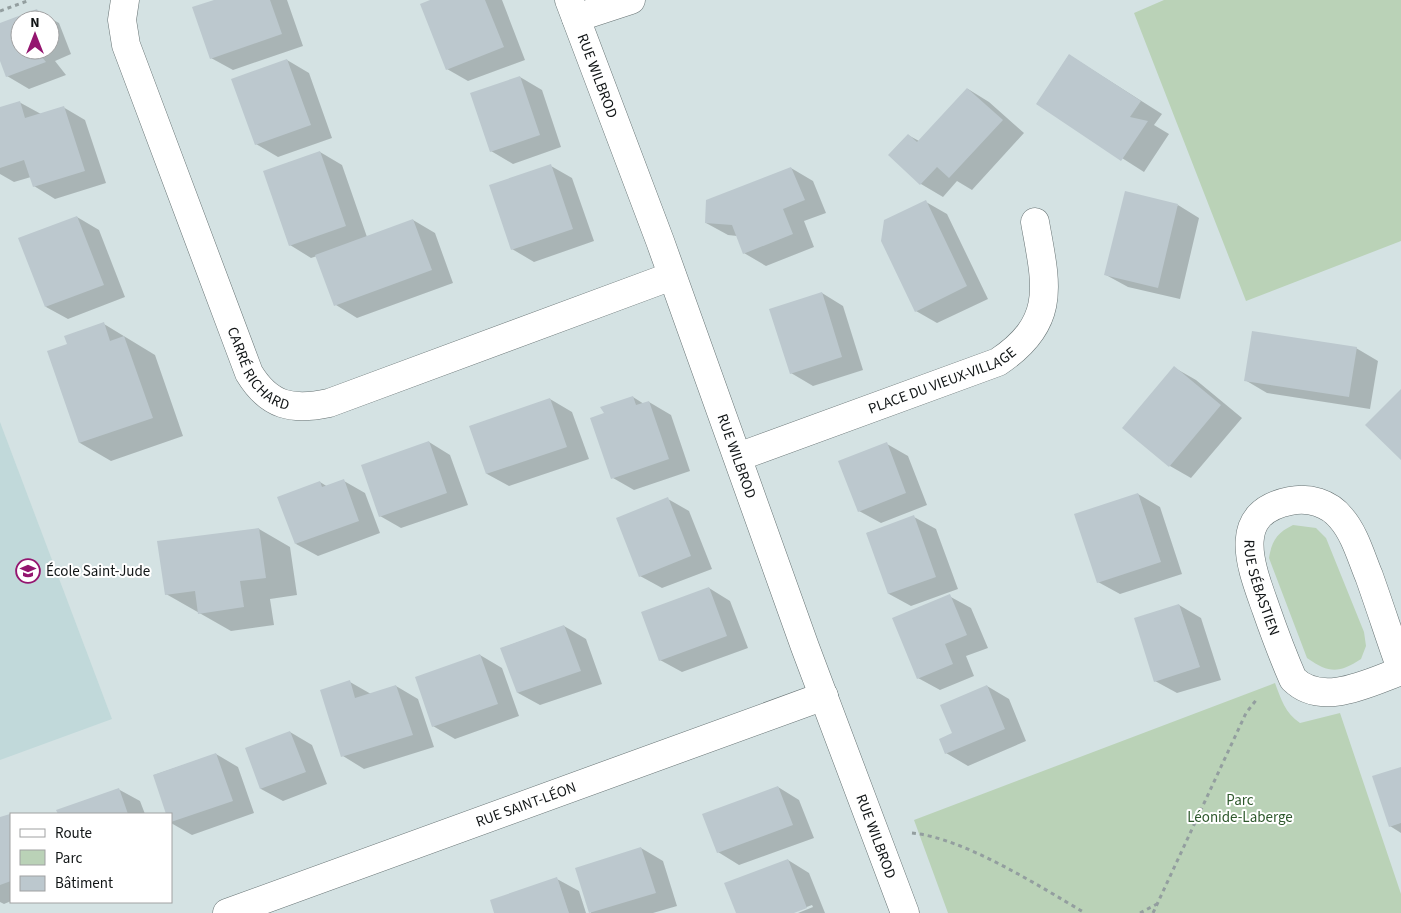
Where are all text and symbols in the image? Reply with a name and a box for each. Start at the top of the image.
north arrow [10,10,60,60]
text: N [30,13,40,33]
street label: RUE WILBROD [572,31,623,121]
street label: CARRÉ RICHARD [222,324,292,415]
street label: PLACE DU VIEUX-VILLAGE [865,342,1021,419]
street label: RUE WILBROD [712,411,762,501]
street label: RUE SÉBASTIEN [1239,540,1285,639]
school or university icon: École Saint-Jude [15,558,41,584]
place label: École Saint-Jude [46,561,150,582]
street label: RUE SAINT-LÉON [473,776,579,832]
park label: Parc Léonide-Laberge [1187,790,1293,828]
street label: RUE WILBROD [851,791,902,882]
legend [10,813,172,903]
text: Route [55,823,92,844]
text: Parc [55,848,82,869]
text: Bâtiment [55,873,113,894]

